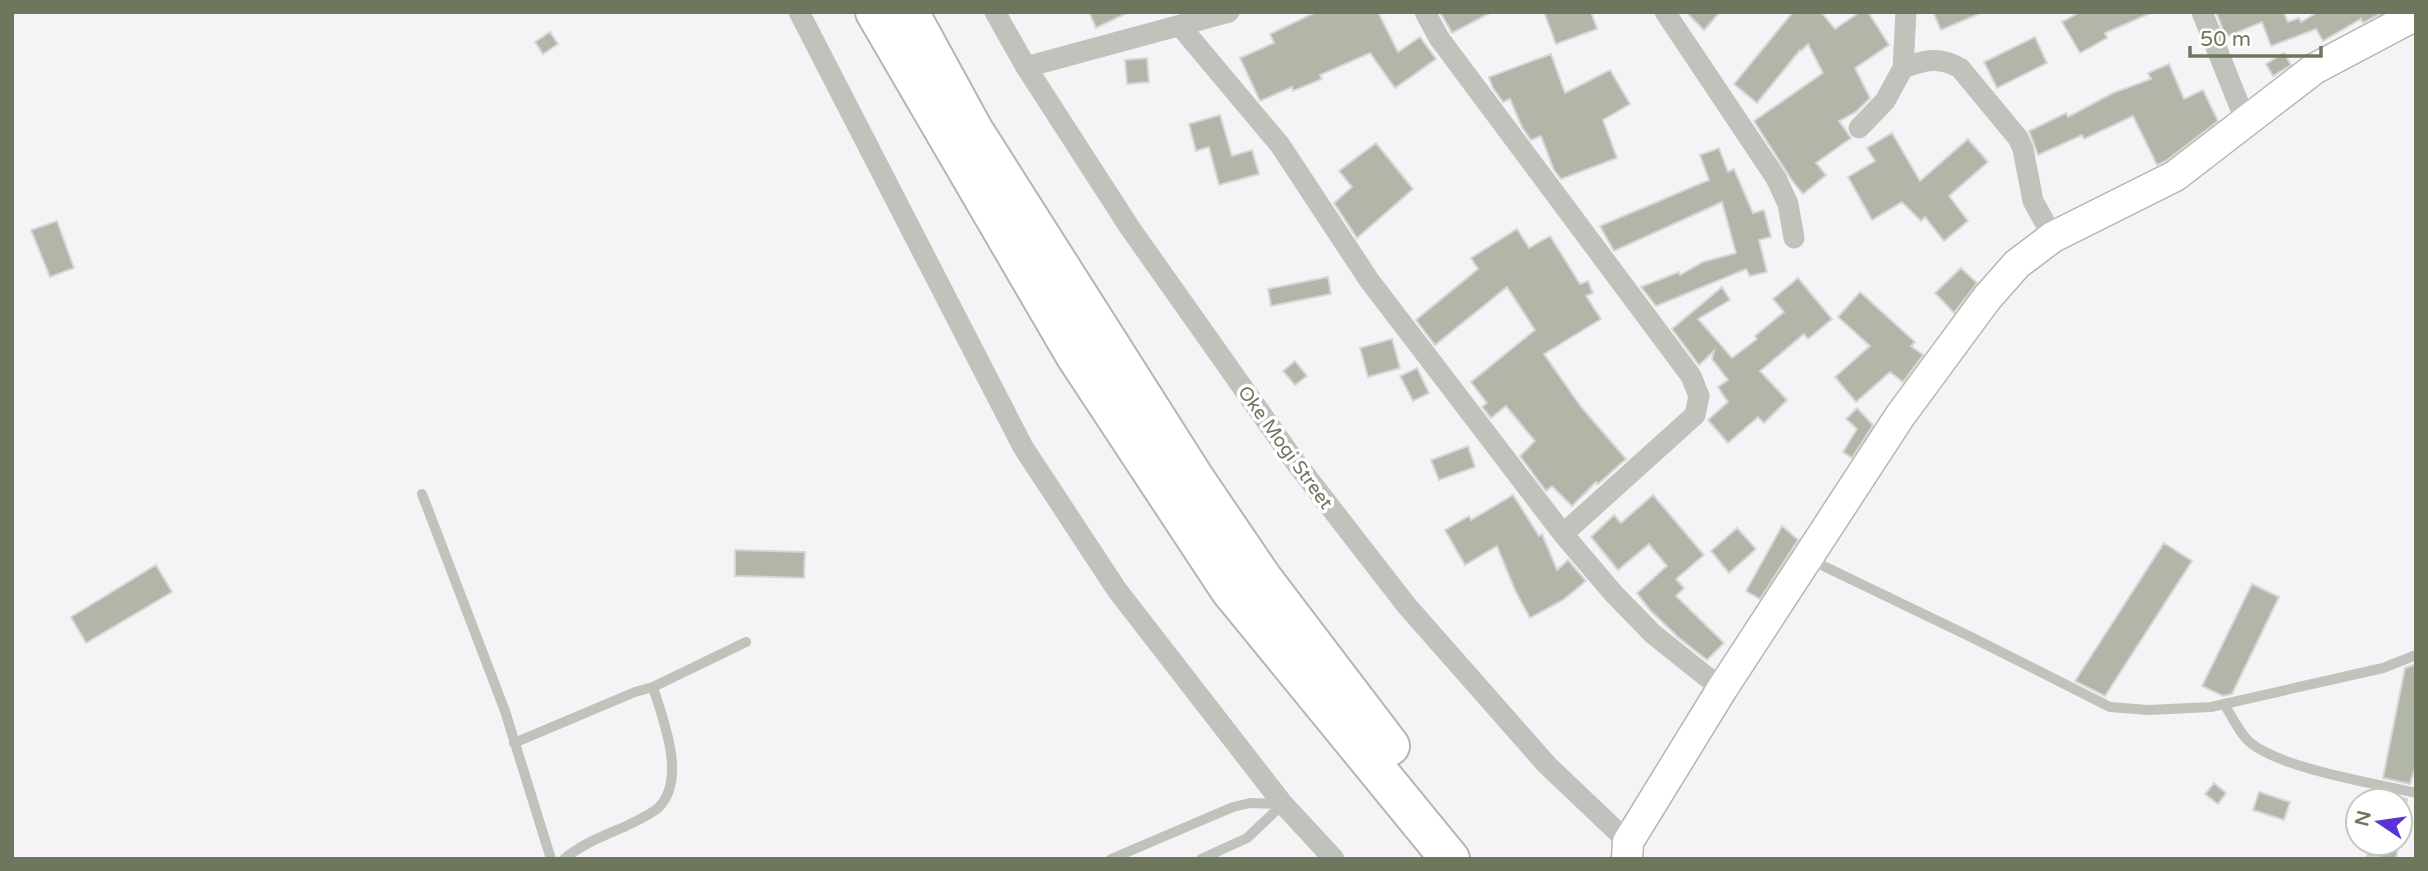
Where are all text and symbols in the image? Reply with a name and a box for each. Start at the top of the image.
scale bar [2190,14,2321,58]
text: 50 m [2200,27,2251,52]
street label: Oke Mogi Street [1233,382,1337,513]
north arrow [2344,787,2414,857]
text: N [2351,808,2376,828]

